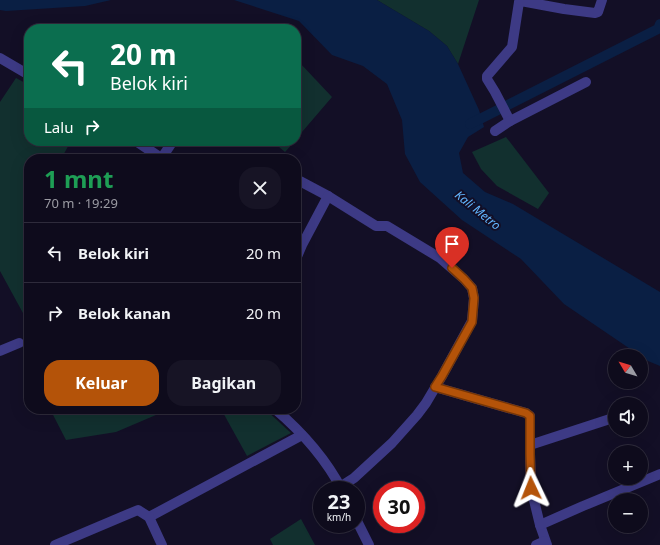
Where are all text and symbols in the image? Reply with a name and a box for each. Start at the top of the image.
text: 20 m [110,35,177,73]
icon: left [44,40,96,92]
text: Belok kiri [110,71,188,95]
icon: right [81,116,103,138]
text: Lalu [44,117,73,137]
text: 1 mnt [44,162,113,195]
button: close [239,167,281,209]
water label: Kali Metro [452,186,505,234]
text: 70 m · 19:29 [44,194,118,212]
pin [435,227,469,268]
icon: arrive [441,233,463,255]
icon: left [44,242,66,264]
text: Belok kiri [78,243,149,263]
text: 20 m [246,243,281,263]
icon: right [44,302,66,324]
text: Belok kanan [78,303,171,323]
text: 20 m [246,303,281,323]
north arrow [608,349,648,389]
map controls [608,349,648,533]
button: Keluar [44,360,159,406]
button: Bagikan [167,360,281,406]
button: sound [608,397,648,437]
button: + [608,445,648,485]
position arrow [510,467,552,509]
speed limit sign: 30 [373,481,425,533]
text: 23 [328,488,350,515]
button: − [608,493,648,533]
text: km/h [327,510,351,524]

